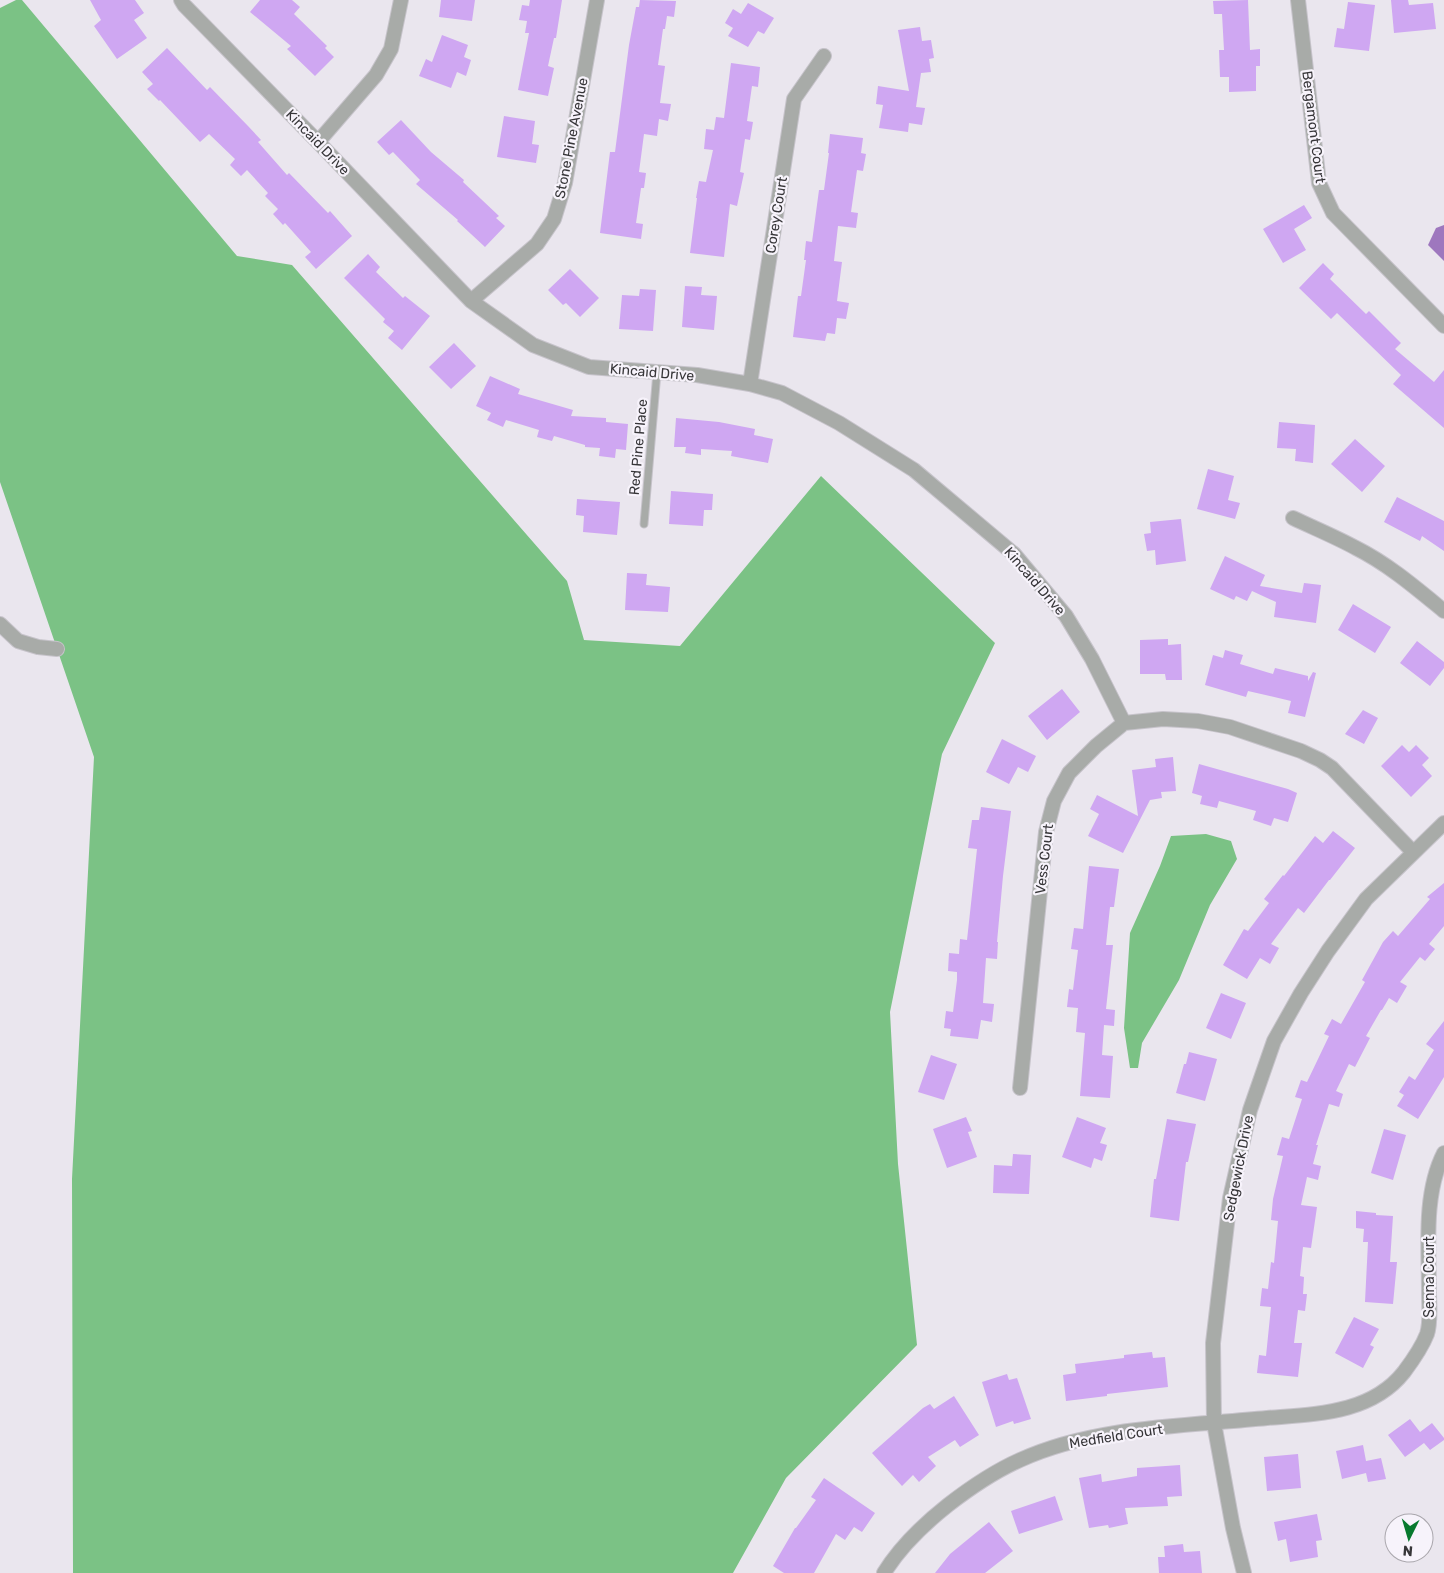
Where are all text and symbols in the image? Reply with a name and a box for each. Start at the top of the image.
street label: Bergamont Court [1298,70,1329,185]
street label: Stone Pine Avenue [551,76,592,200]
street label: Kincaid Drive [282,106,353,179]
street label: Corey Court [762,175,791,255]
street label: Kincaid Drive [609,360,695,385]
street label: Red Pine Place [626,398,651,496]
street label: Kincaid Drive [1000,544,1069,619]
street label: Vess Court [1032,822,1057,895]
street label: Sedgewick Drive [1220,1114,1257,1222]
street label: Senna Court [1421,1236,1438,1318]
street label: Medfield Court [1068,1421,1165,1452]
north arrow [1384,1513,1434,1563]
text: N [1402,1542,1414,1559]

